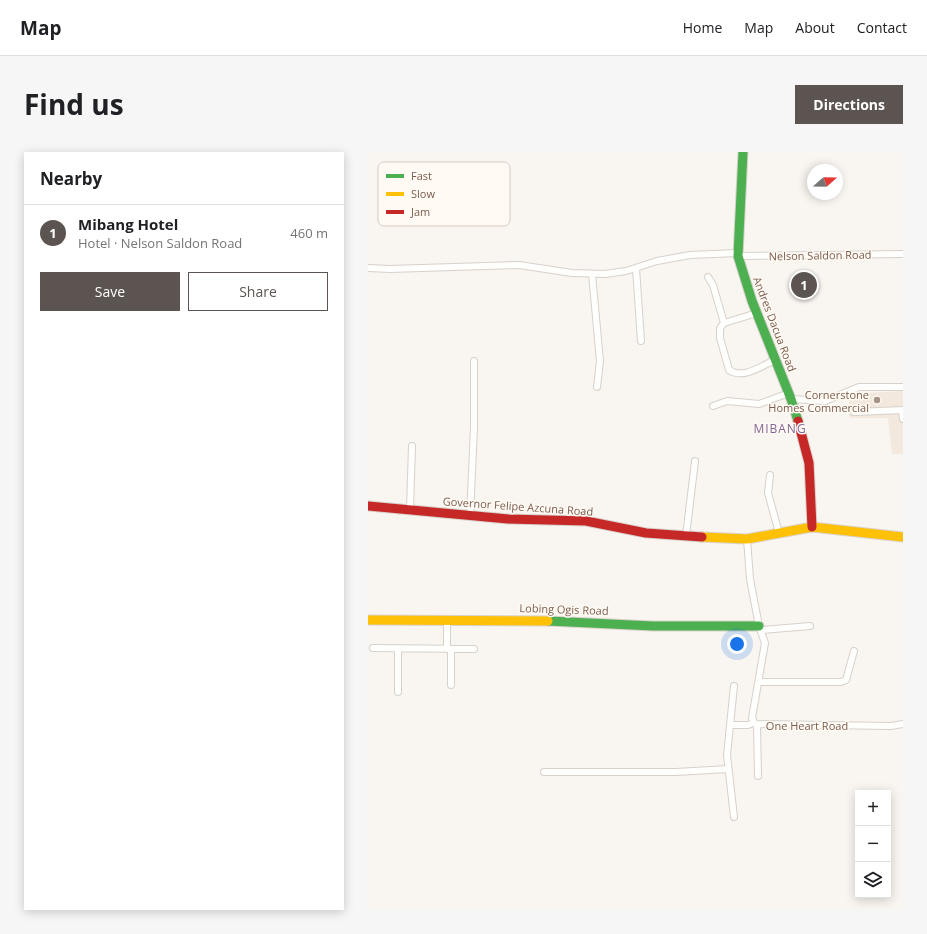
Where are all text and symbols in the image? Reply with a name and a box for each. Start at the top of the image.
text: Map [20,15,61,41]
text: Home [683,18,722,37]
text: Map [744,18,773,37]
text: About [795,18,835,37]
text: Contact [857,18,907,37]
text: Find us [24,85,124,123]
button: Directions [795,85,903,124]
legend [378,162,510,226]
north arrow [807,164,843,200]
text: Nearby [40,167,102,190]
text: Fast [411,168,432,183]
text: Slow [411,186,435,201]
text: Jam [410,204,430,219]
text: Mibang Hotel [78,214,178,234]
text: 1 [49,224,57,242]
text: 460 m [290,224,328,242]
text: Hotel · Nelson Saldon Road [78,234,242,252]
street label: Nelson Saldon Road [768,247,872,263]
pin: 1 [791,270,817,300]
button: Save [40,272,180,311]
button: Share [188,272,328,311]
street label: Andres Dacua Road [750,274,800,374]
place label: Cornerstone Homes Commercial [768,387,869,415]
marker: Cornerstone Homes Commercial [872,395,882,405]
district label: MIBANG [753,420,807,437]
street label: Governor Felipe Azcuna Road [442,493,594,519]
street label: Lobing Ogis Road [519,600,609,618]
your location [727,634,747,654]
street label: One Heart Road [766,718,848,733]
map controls [855,790,891,898]
button: + [855,790,891,826]
button: − [855,826,891,862]
button: layers [855,862,891,898]

